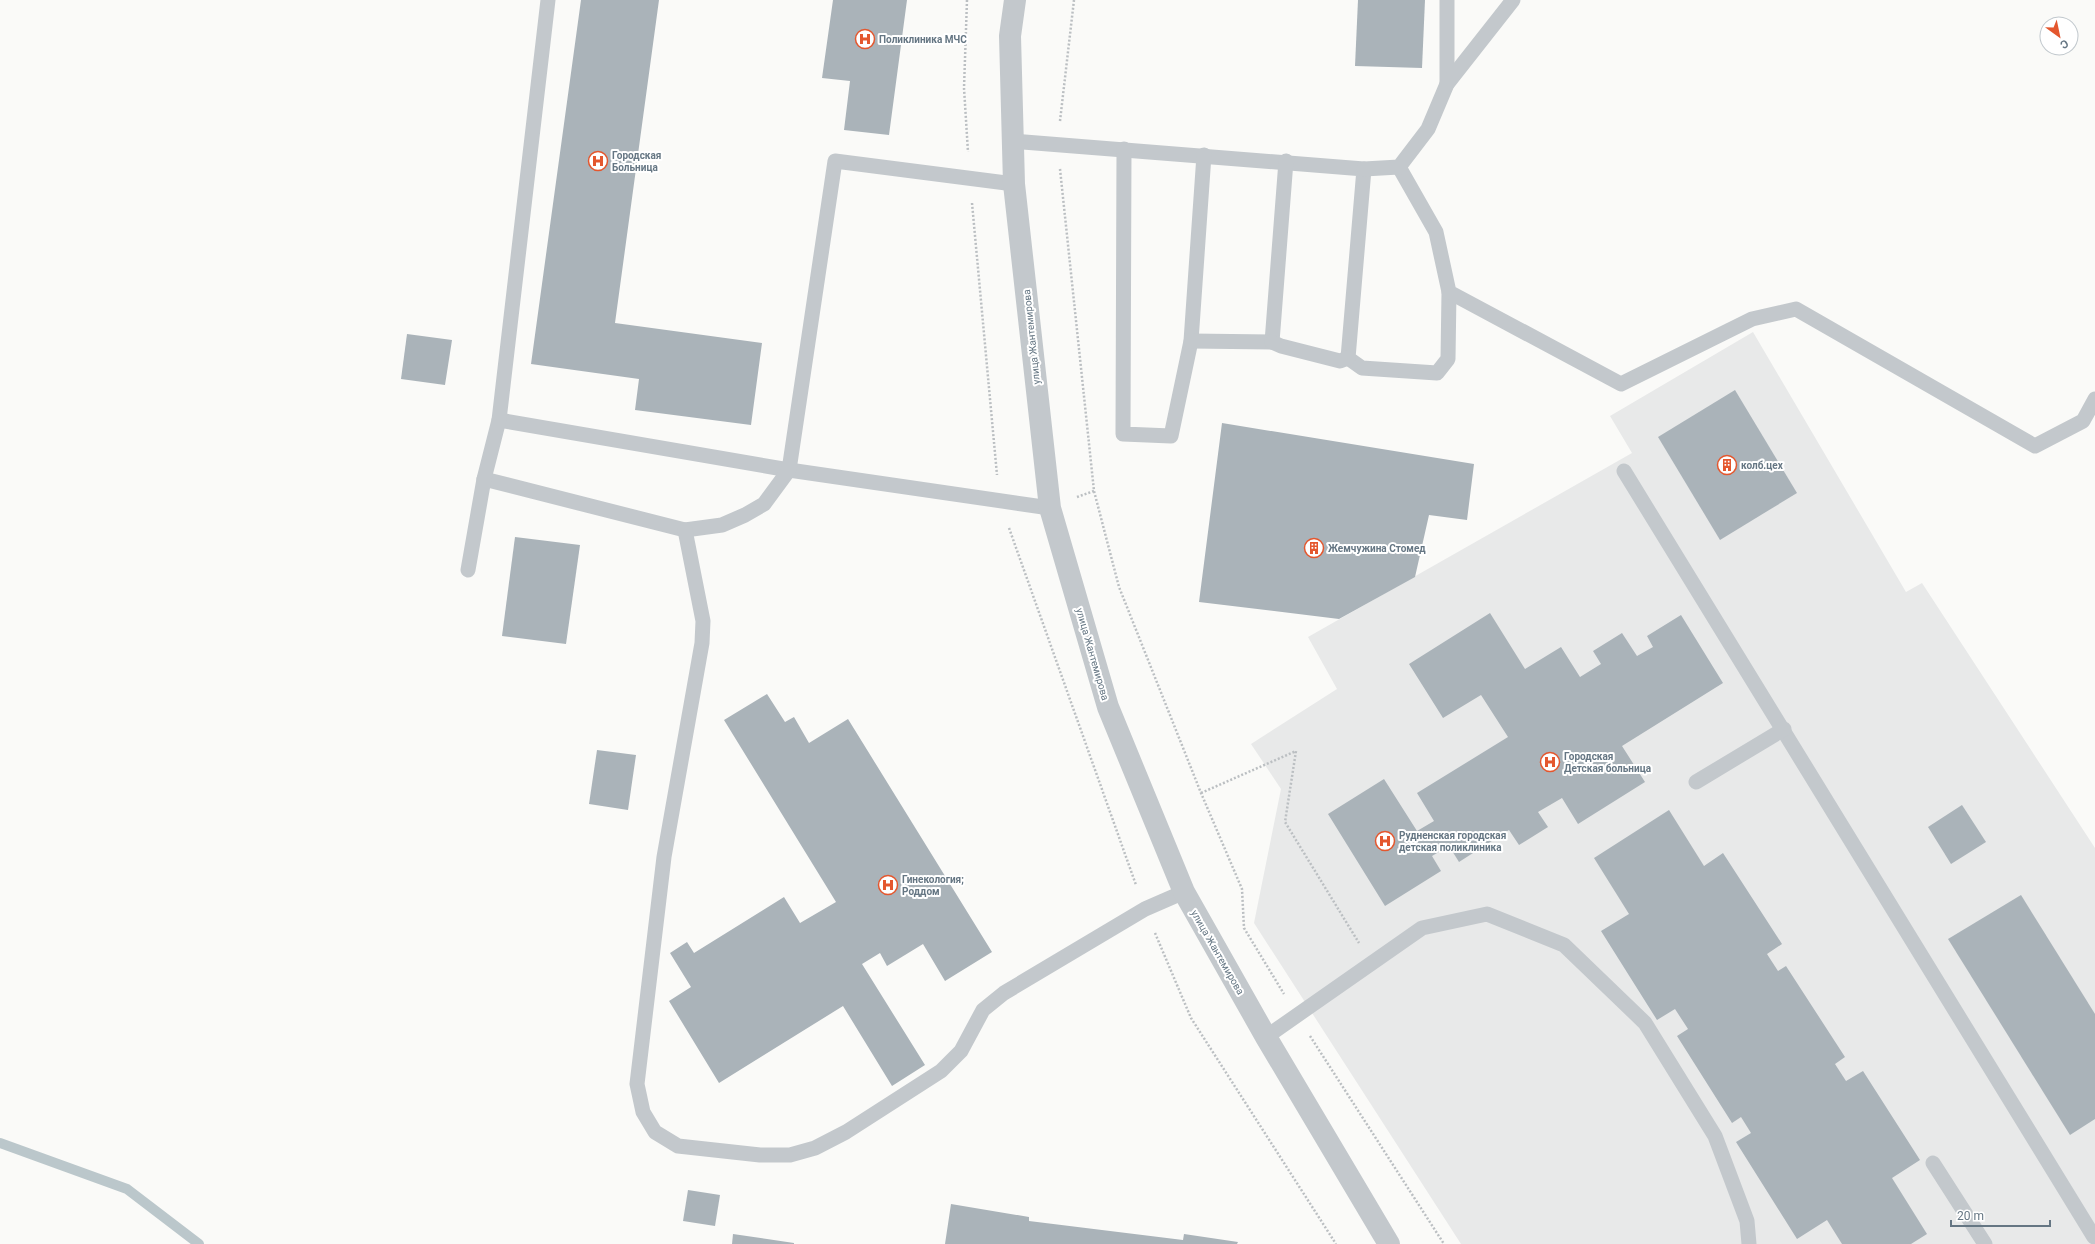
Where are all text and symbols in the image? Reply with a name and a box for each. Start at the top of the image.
north arrow [2039,16,2079,56]
hospital icon: Поликлиника МЧС [854,28,876,50]
place label: Поликлиника МЧС [879,34,967,45]
text: С [2058,37,2071,51]
hospital icon: Городская Больница [587,150,609,172]
place label: Городская Больница [612,150,661,173]
street label: улица Жантемирова [1021,289,1042,385]
building icon: колб.цех [1716,454,1738,476]
place label: колб.цех [1741,460,1784,471]
building icon: Жемчужина Стомед [1303,537,1325,559]
place label: Жемчужина Стомед [1328,543,1426,554]
street label: улица Жантемирова [1074,607,1111,702]
hospital icon: Городская Детская больница [1539,751,1561,773]
place label: Городская Детская больница [1564,751,1652,774]
hospital icon: Рудненская городская детская поликлиника [1374,830,1396,852]
place label: Рудненская городская детская поликлиника [1399,830,1506,853]
hospital icon: Гинекология; Роддом [877,874,899,896]
place label: Гинекология; Роддом [902,874,964,897]
street label: улица Жантемирова [1189,908,1246,996]
scale bar [1951,1202,2050,1228]
text: 20 m [1957,1209,1984,1223]

